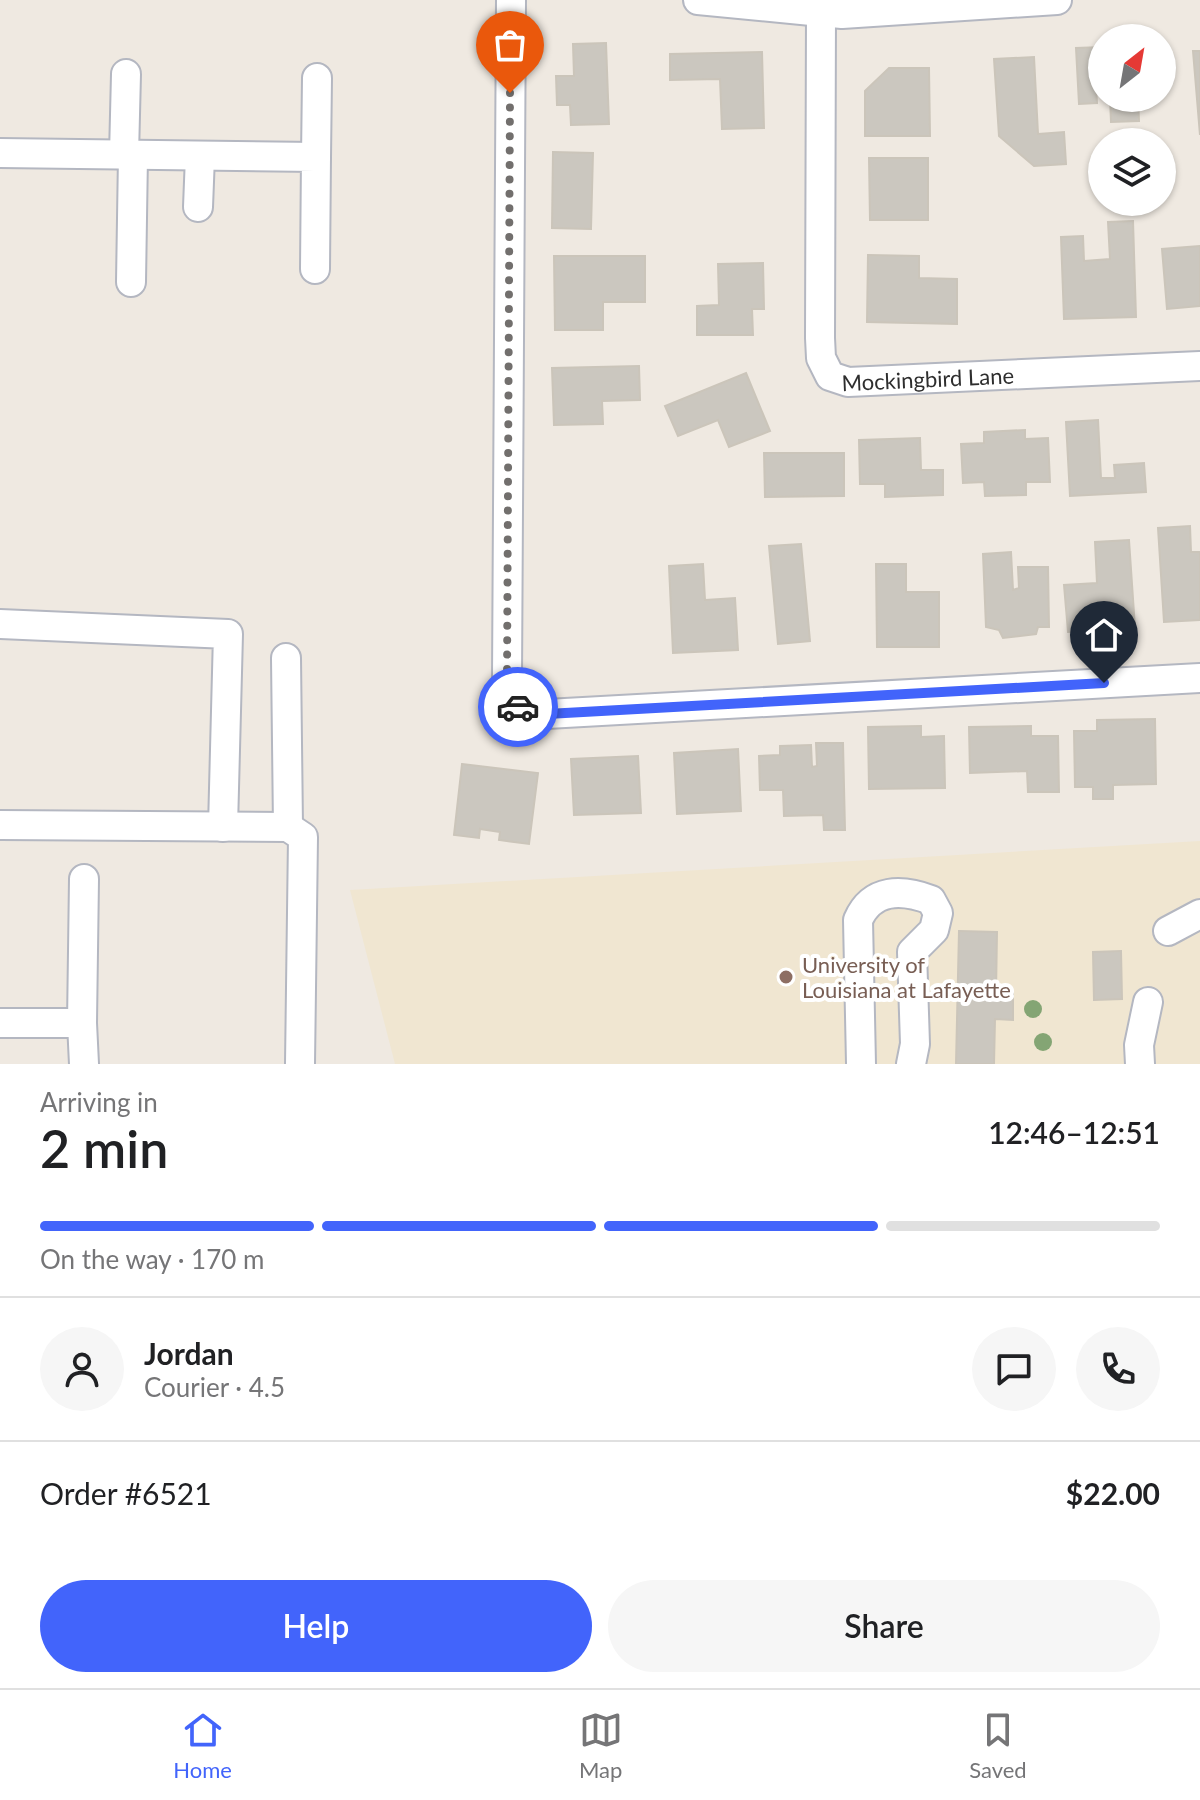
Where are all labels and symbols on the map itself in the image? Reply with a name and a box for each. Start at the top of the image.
pin [476,11,544,93]
north arrow [1088,24,1176,112]
street label: Mockingbird Lane [841,361,1015,396]
pin [1070,601,1138,683]
courier [478,667,558,747]
place label: University of Louisiana at Lafayette [802,951,1011,1003]
marker: University of Louisiana at Lafayette [777,968,795,986]

